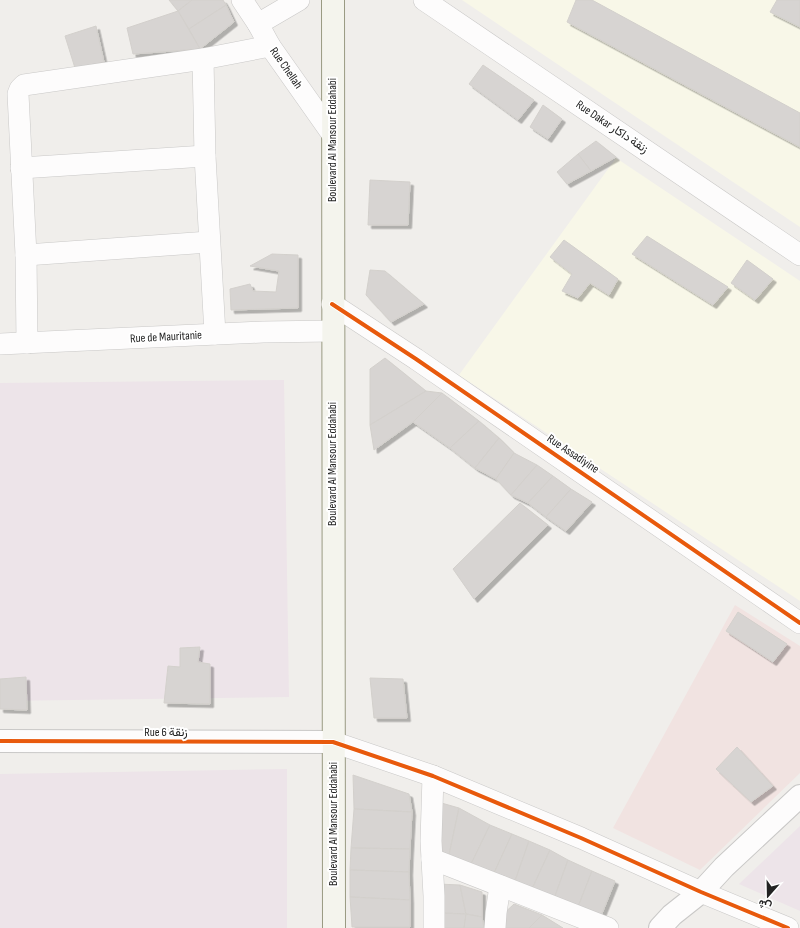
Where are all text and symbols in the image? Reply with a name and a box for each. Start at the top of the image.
street label: Rue Chellah [266,44,306,92]
street label: Boulevard Al Mansour Eddahabi [325,78,340,202]
street label: Rue Dakar زنقة داكار [573,97,651,157]
street label: Rue de Mauritanie [130,328,202,346]
street label: Boulevard Al Mansour Eddahabi [325,402,340,526]
street label: Rue Assadiyine [544,431,602,477]
street label: Rue 6 زنقة [144,725,188,740]
street label: Boulevard Al Mansour Eddahabi [326,762,341,886]
north arrow [748,876,788,916]
text: ش [756,897,773,913]

